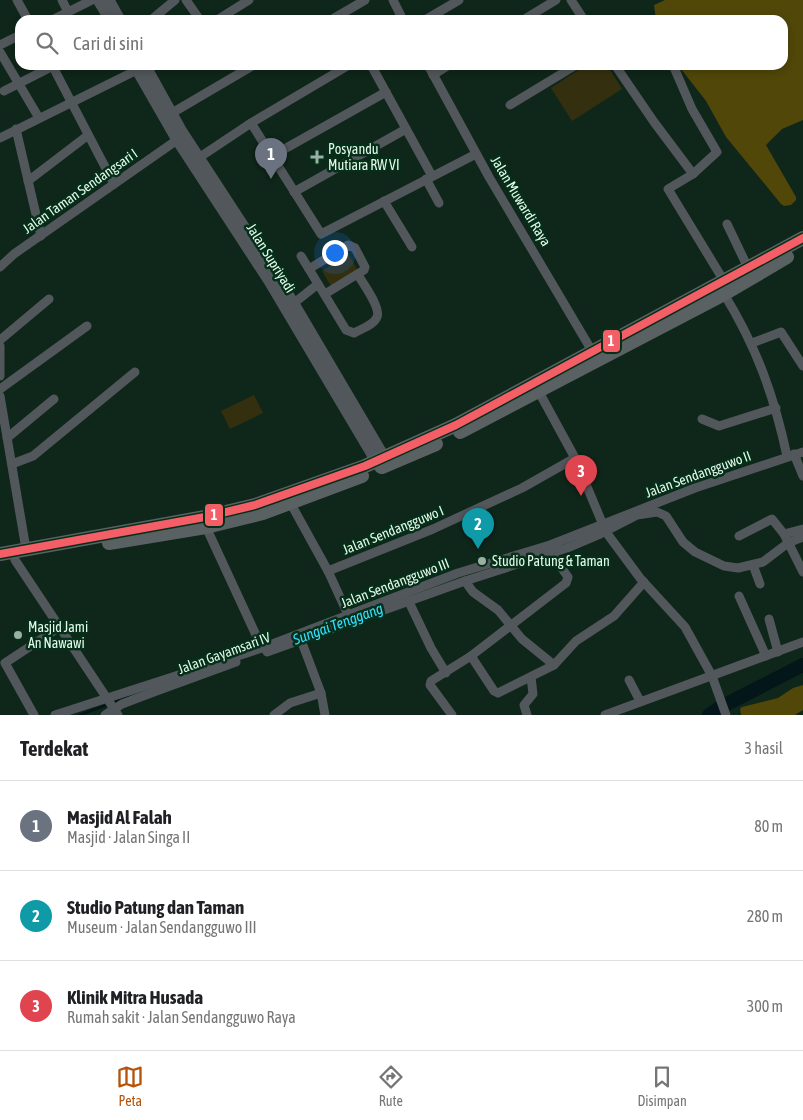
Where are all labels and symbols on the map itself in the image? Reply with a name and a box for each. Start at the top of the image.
pin: 1 [255,138,287,179]
place label: Posyandu Mutiara RW VI [328,141,400,173]
street label: Jalan Taman Sendangsari I [20,145,140,237]
marker: Posyandu Mutiara RW VI [310,150,324,164]
street label: Jalan Muwardi Raya [488,153,554,249]
street label: Jalan Supriyadi [243,220,299,296]
your location [322,240,348,266]
line badge: 1 [602,329,621,353]
text: 1 [608,333,615,349]
street label: Jalan Sendangguwo II [643,447,753,501]
pin: 3 [565,455,597,496]
street label: Jalan Sendangguwo I [340,502,446,558]
line badge: 1 [204,503,224,527]
text: 1 [211,507,218,523]
pin: 2 [462,508,494,549]
place label: Studio Patung & Taman [492,553,610,569]
street label: Jalan Sendangguwo III [339,555,451,611]
marker: Studio Patung & Taman [476,555,488,567]
water label: Sungai Tenggang [289,599,385,648]
place label: Masjid Jami An Nawawi [28,619,88,651]
marker: Masjid Jami An Nawawi [12,629,24,641]
street label: Jalan Gayamsari IV [176,629,273,677]

